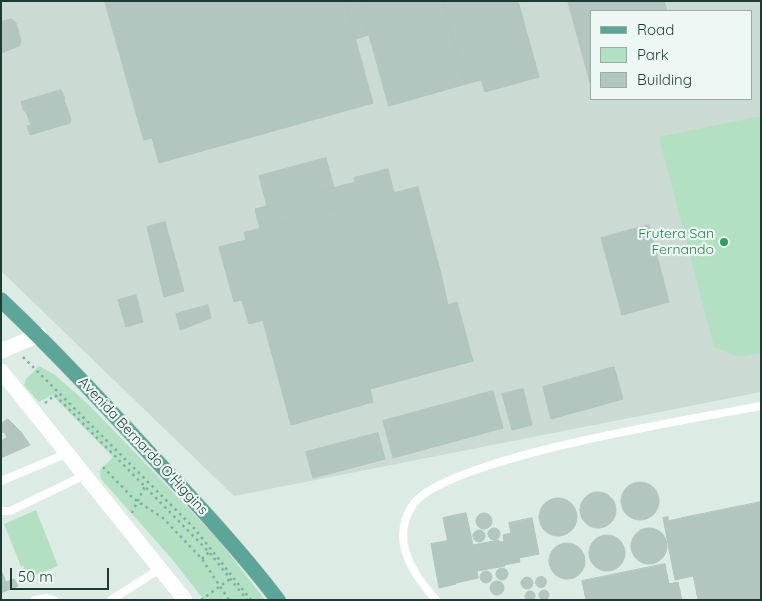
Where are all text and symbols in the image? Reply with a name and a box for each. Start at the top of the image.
legend [590,10,752,100]
text: Road [637,20,674,39]
text: Park [637,45,669,64]
text: Building [637,70,692,89]
place label: Frutera San Fernando [638,226,714,258]
marker: Frutera San Fernando [718,236,730,248]
street label: Avenida Bernardo O'Higgins [75,374,211,518]
scale bar [12,558,111,590]
text: 50 m [18,567,53,586]

